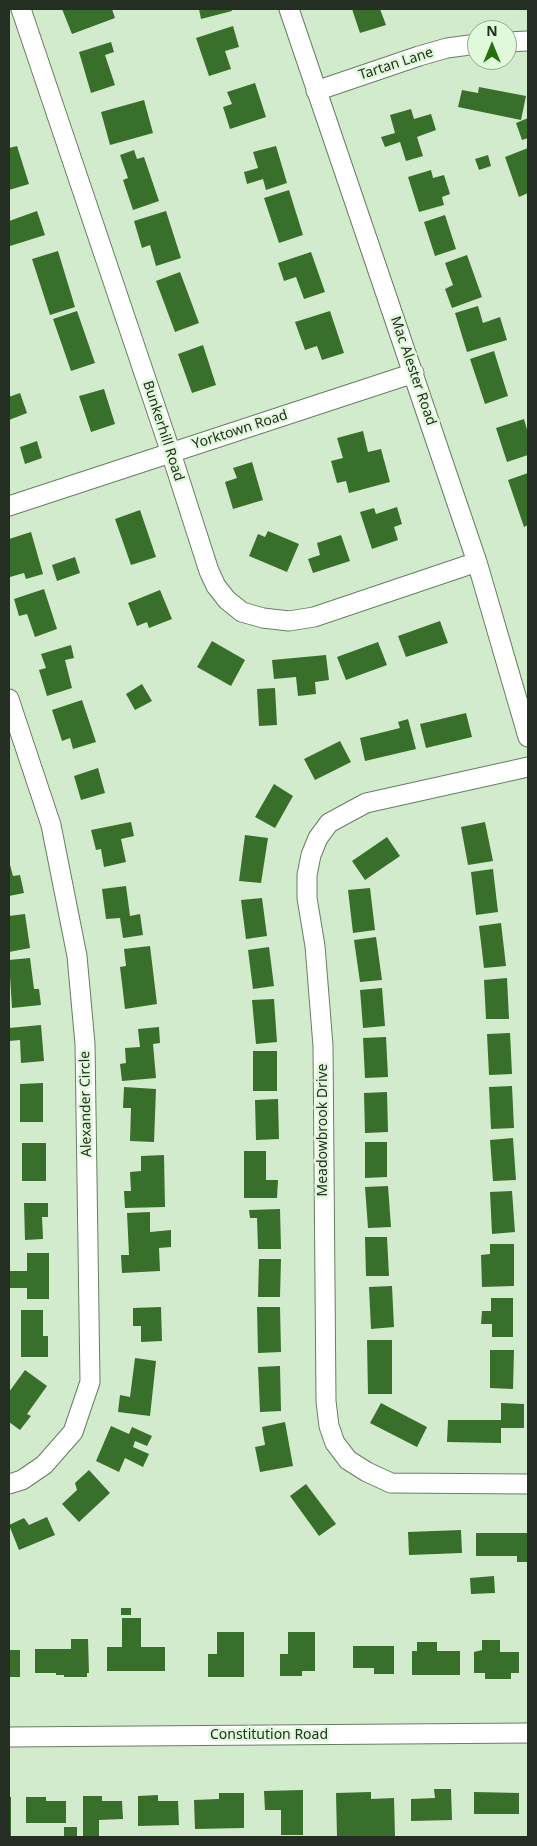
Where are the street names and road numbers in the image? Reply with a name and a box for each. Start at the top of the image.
street label: Tartan Lane [357,44,435,84]
street label: Mac Alester Road [386,314,440,428]
street label: Bunkerhill Road [139,379,187,483]
street label: Yorktown Road [190,407,290,453]
street label: Alexander Circle [77,1051,95,1157]
street label: Meadowbrook Drive [315,1063,331,1197]
street label: Constitution Road [210,1727,328,1743]

